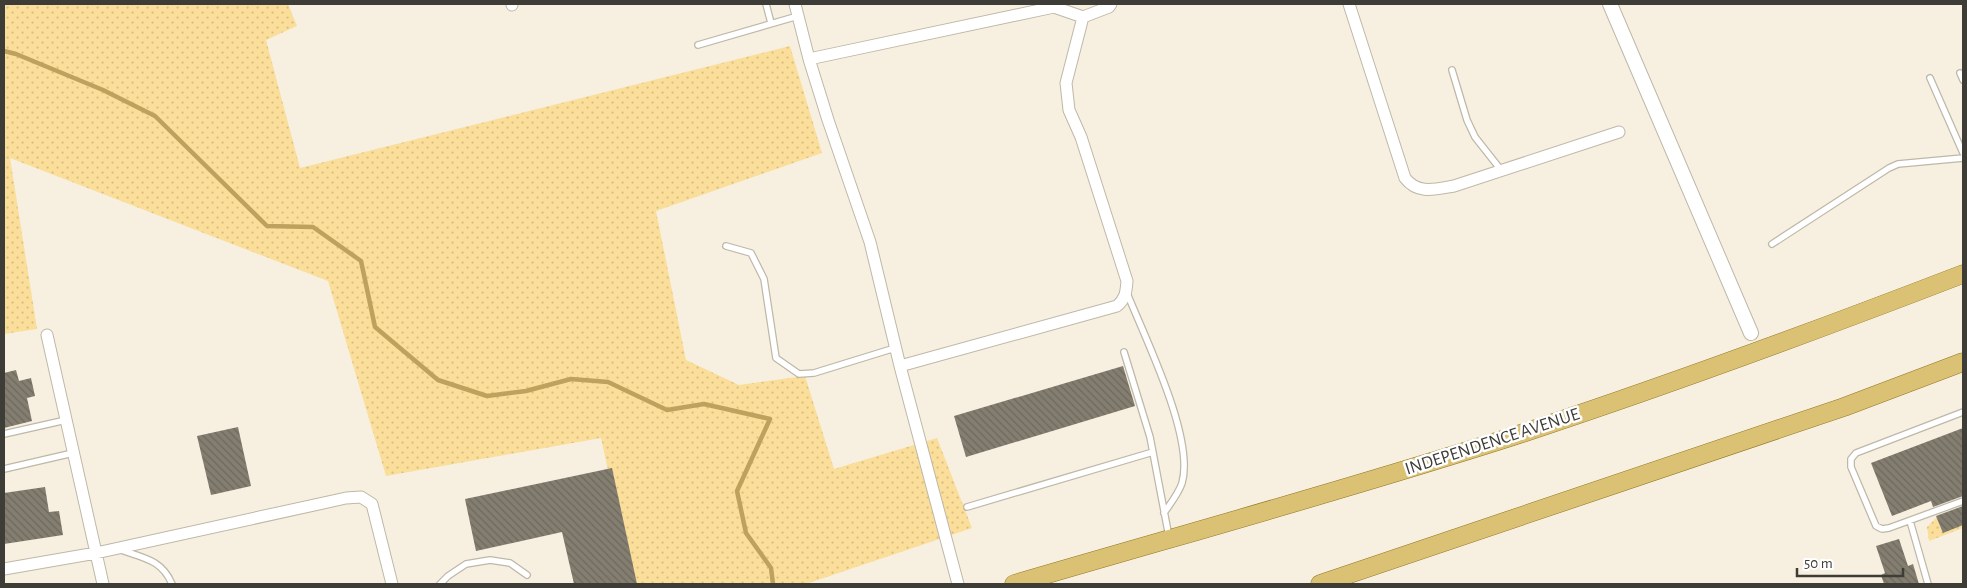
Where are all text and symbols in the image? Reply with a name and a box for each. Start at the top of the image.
street label: INDEPENDENCE AVENUE [1403,405,1582,479]
scale bar [1797,546,1903,578]
text: 50 m [1804,556,1833,571]

